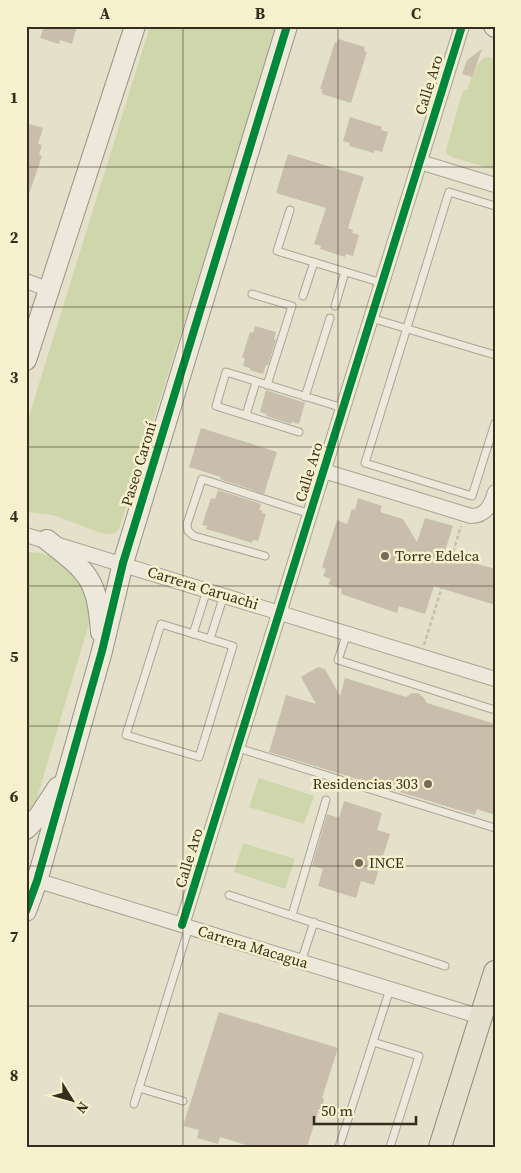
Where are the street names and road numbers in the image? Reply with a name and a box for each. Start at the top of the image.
street label: Calle Aro [409,52,448,117]
street label: Paseo Caroní [116,419,161,509]
street label: Calle Aro [289,439,328,504]
street label: Carrera Caruachi [145,561,261,614]
street label: Calle Aro [169,825,208,890]
street label: Carrera Macagua [195,920,311,973]

